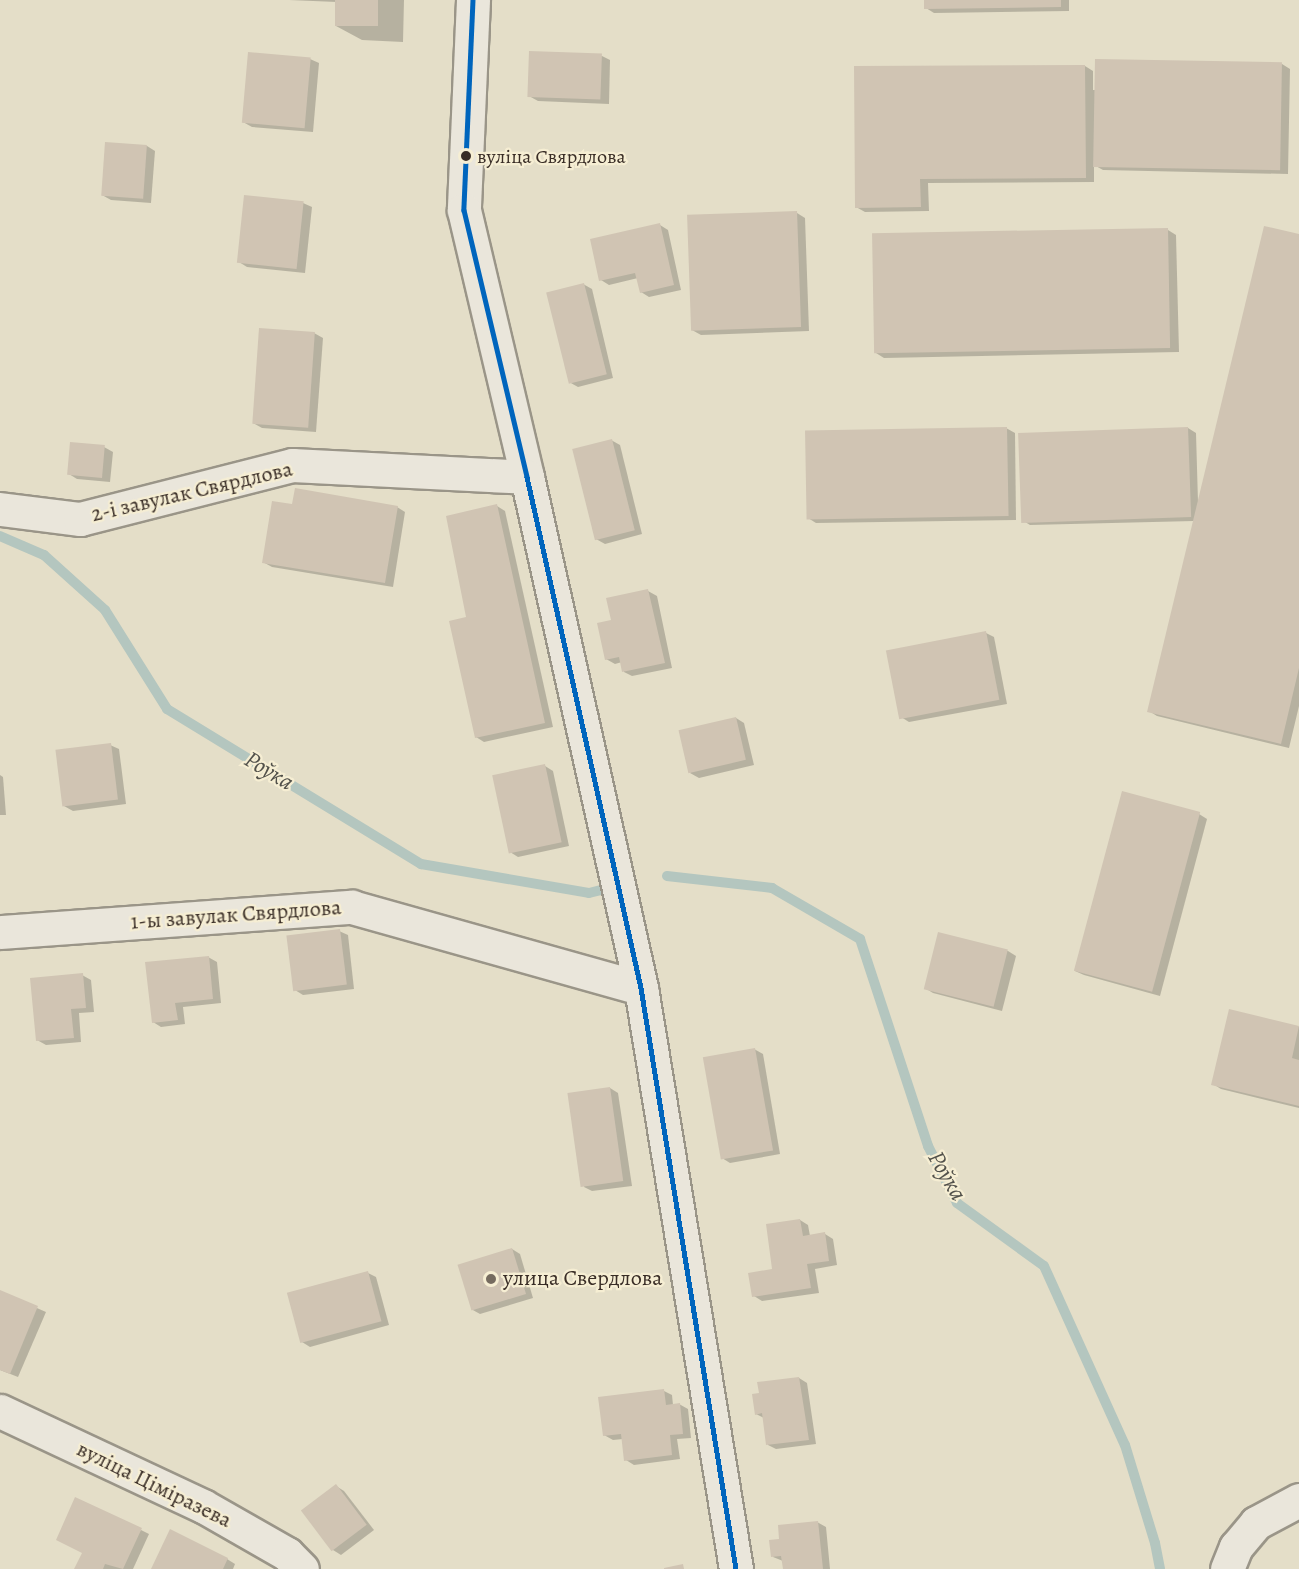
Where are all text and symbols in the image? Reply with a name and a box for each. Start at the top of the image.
place label: вуліца Свярдлова [477,144,626,168]
marker: вуліца Свярдлова [460,150,472,162]
street label: 2-і завулак Свярдлова [89,456,295,528]
water label: Роўка [239,745,299,797]
street label: 1-ы завулак Свярдлова [130,894,342,936]
water label: Роўка [921,1146,973,1206]
place label: улица Свердлова [503,1266,662,1292]
marker: улица Свердлова [484,1272,498,1286]
street label: вуліца Ціміразева [72,1436,236,1534]

